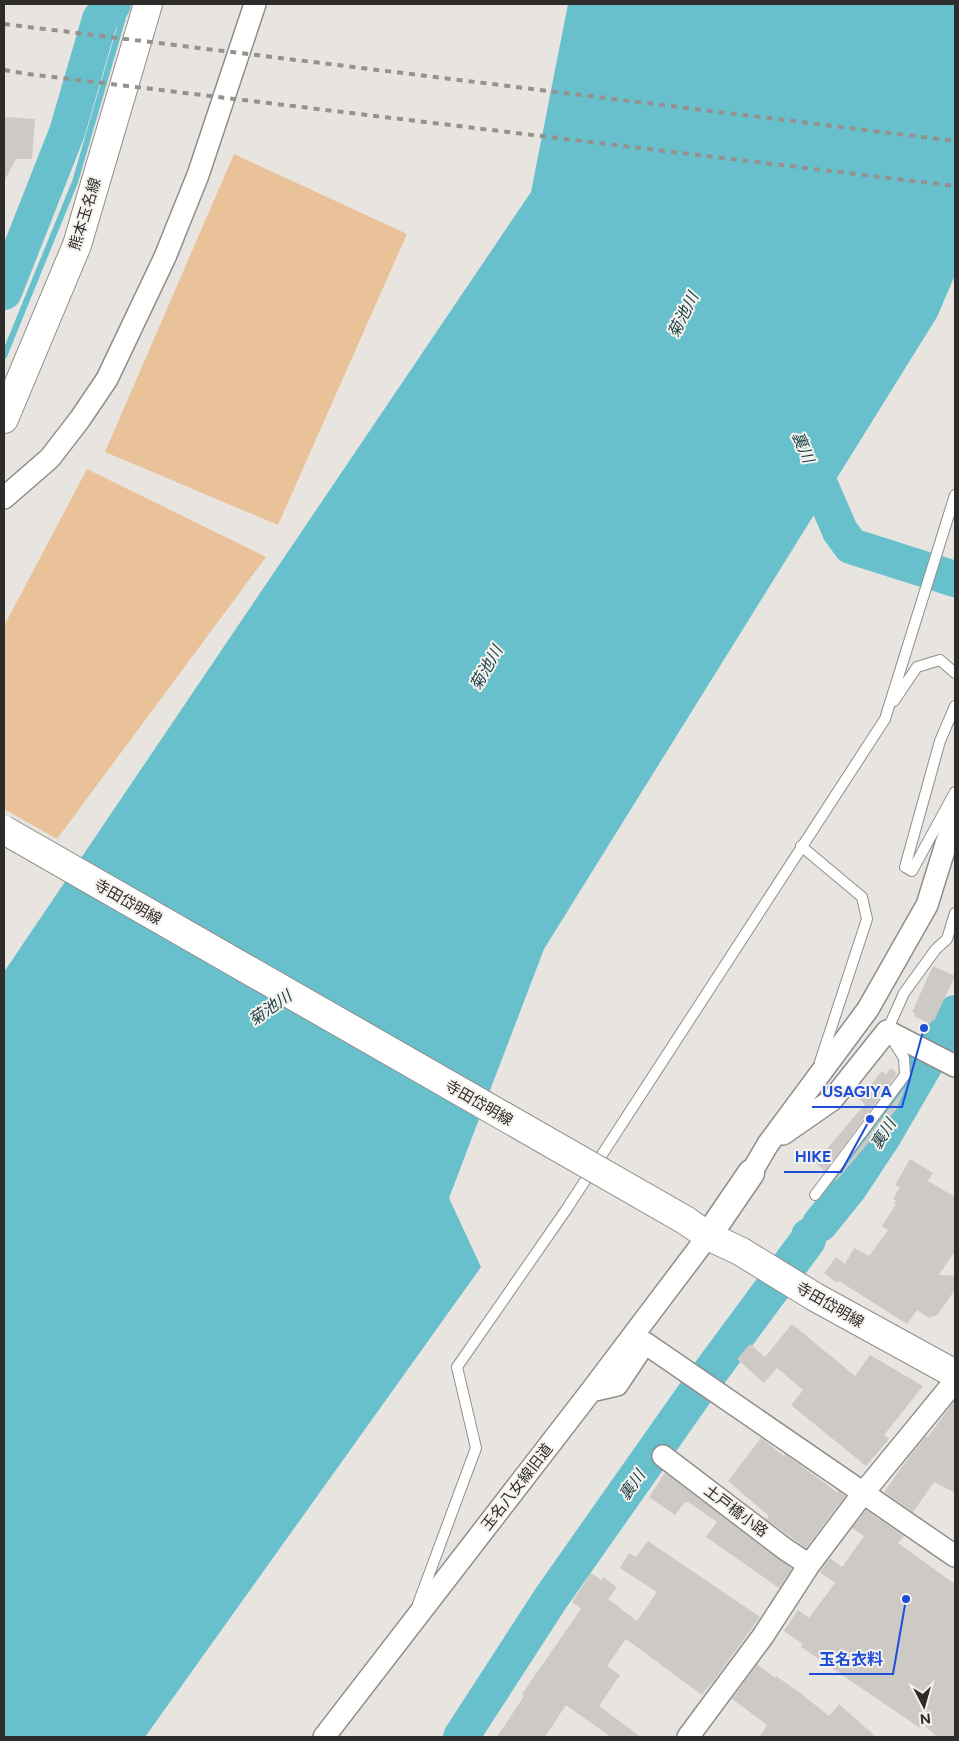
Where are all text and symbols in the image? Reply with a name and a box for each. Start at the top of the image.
street label: 熊本玉名線 [65,175,105,253]
water label: 菊池川 [664,288,703,341]
water label: 裏川 [788,429,819,467]
water label: 菊池川 [466,641,507,694]
street label: 寺田岱明線 [91,875,165,929]
water label: 菊池川 [245,985,297,1030]
street label: 寺田岱明線 [442,1076,516,1130]
callout: USAGIYA [812,1076,902,1107]
text: USAGIYA [822,1082,893,1101]
water label: 裏川 [866,1114,901,1153]
callout: HIKE [784,1141,841,1172]
text: HIKE [795,1147,831,1166]
street label: 寺田岱明線 [793,1278,867,1332]
street label: 玉名八女線旧道 [478,1440,556,1534]
water label: 裏川 [615,1465,650,1504]
street label: 土戸橋小路 [701,1481,771,1541]
callout: 玉名衣料 [809,1643,893,1674]
text: 玉名衣料 [819,1650,883,1669]
north arrow [899,1681,949,1731]
text: N [919,1709,932,1727]

